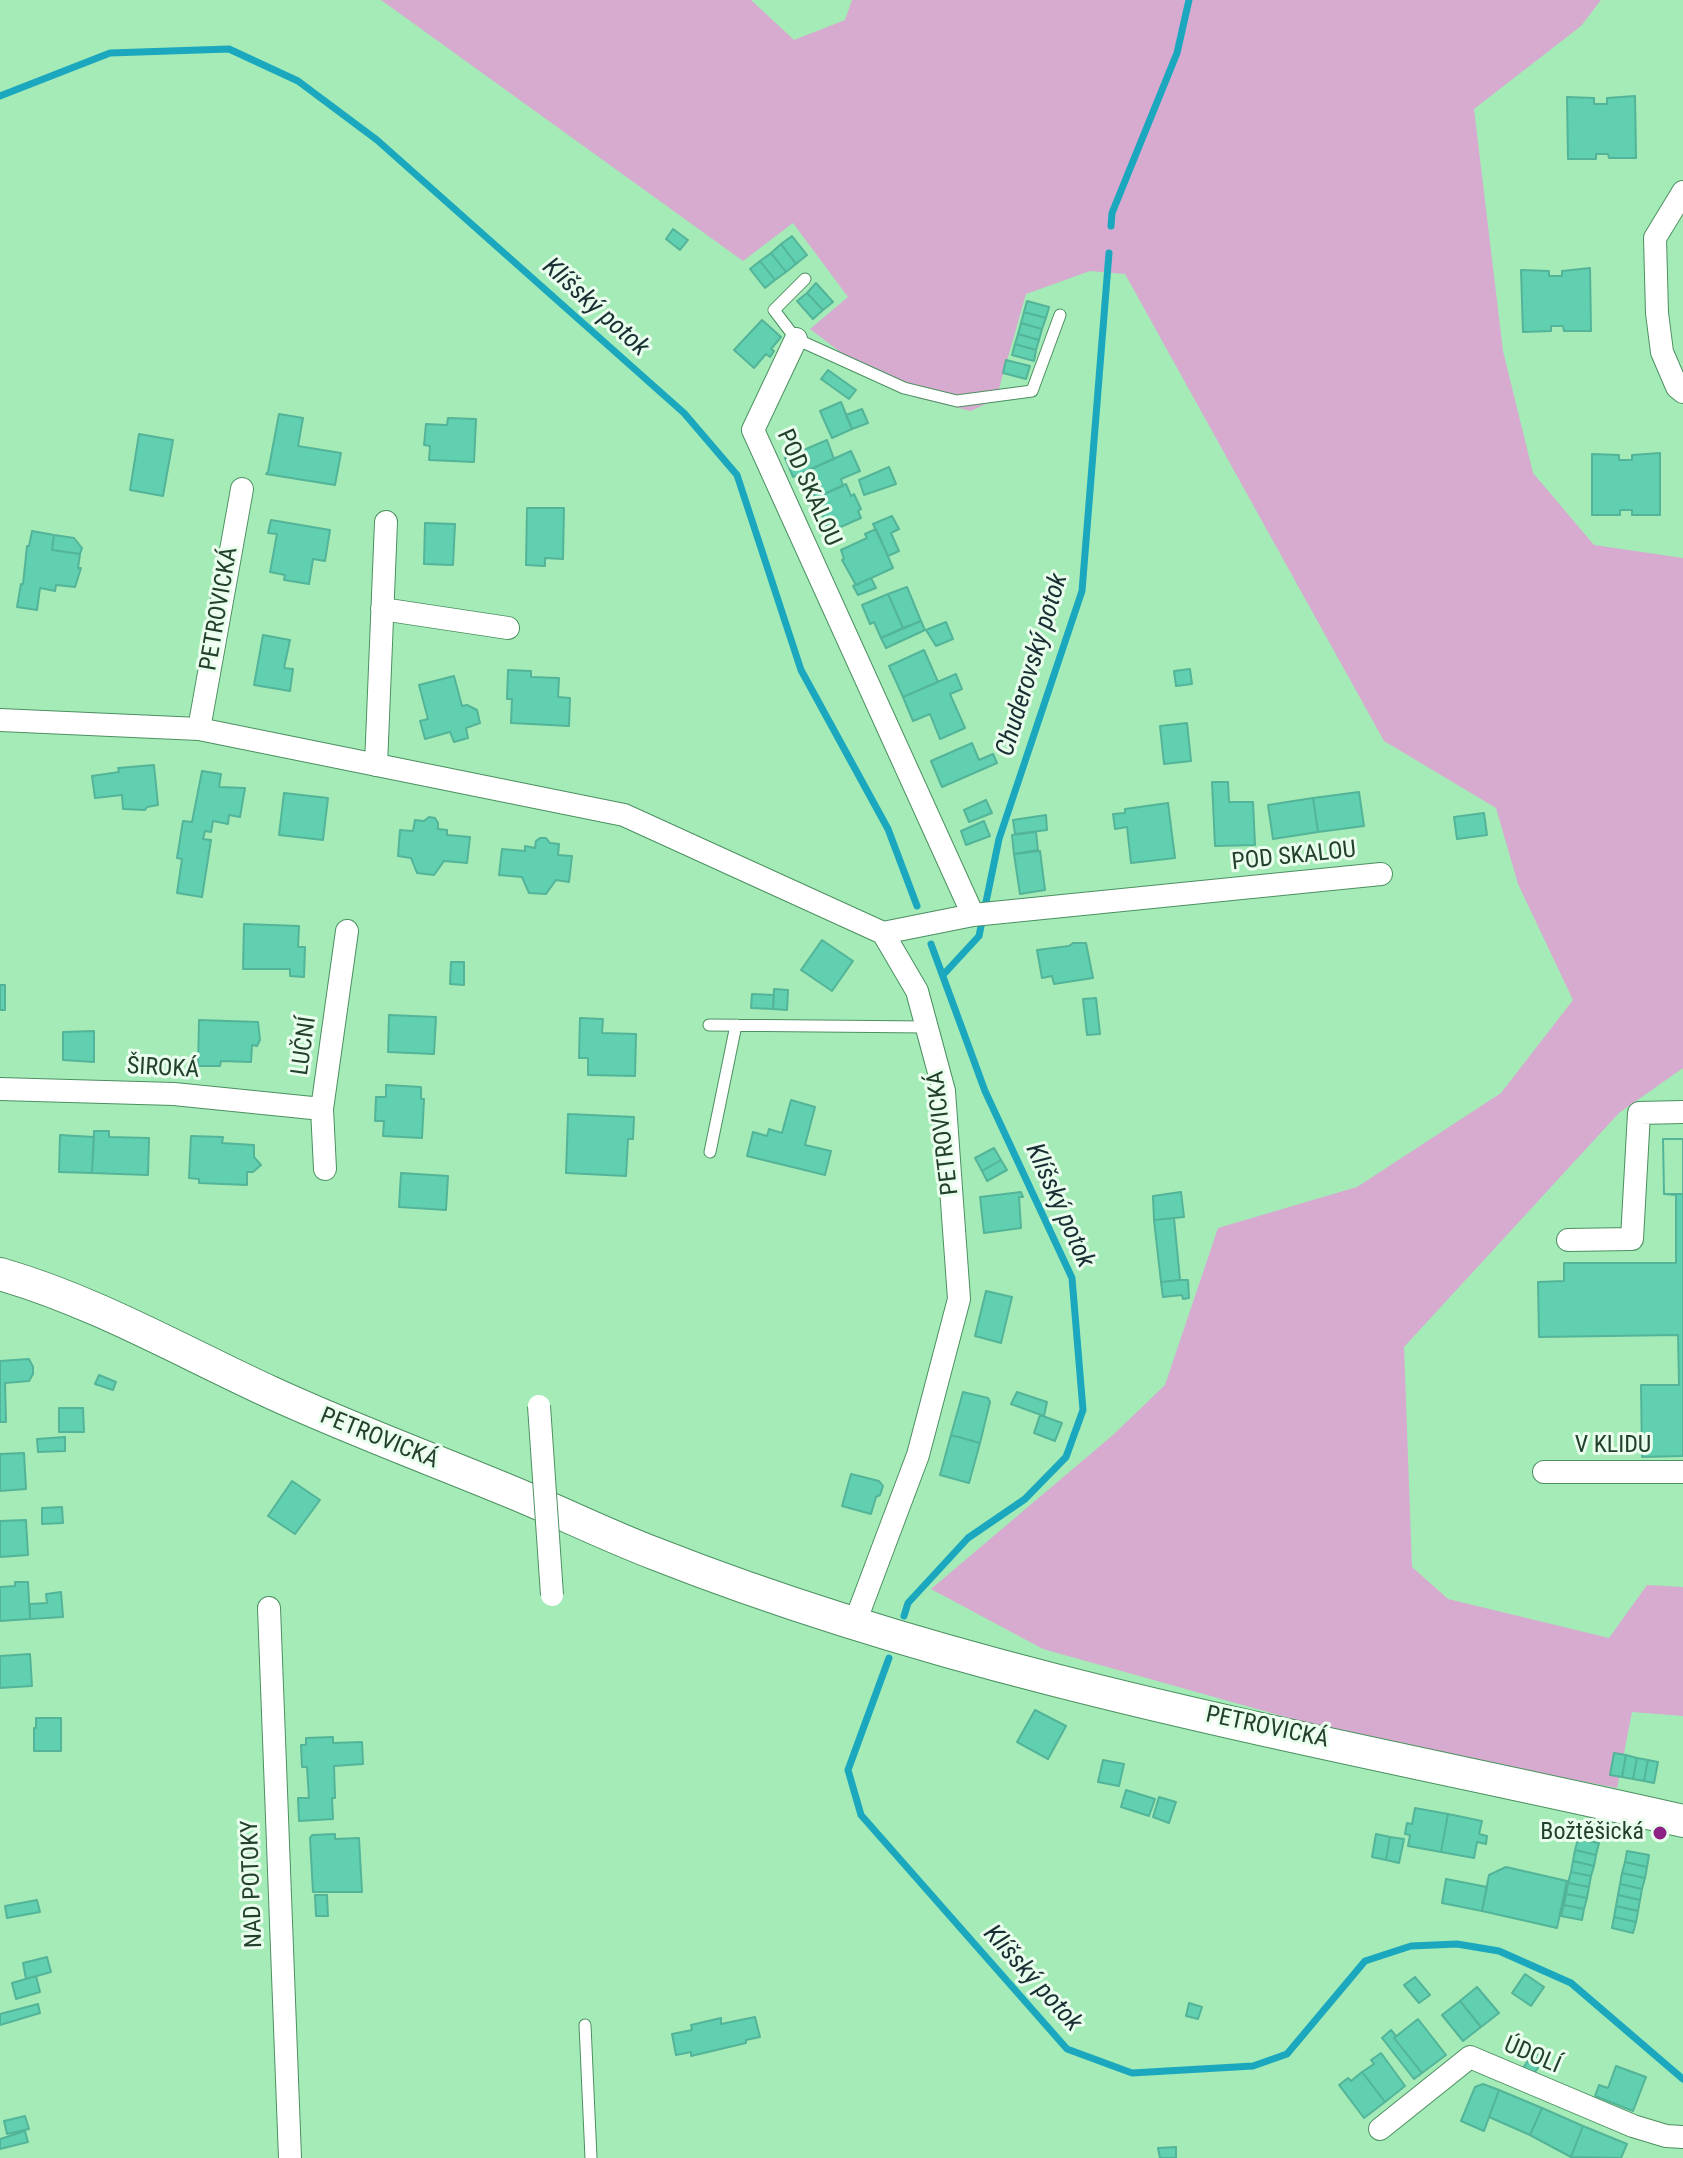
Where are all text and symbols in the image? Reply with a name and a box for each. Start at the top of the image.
water label: Klíšský potok [535,252,655,364]
street label: POD SKALOU [769,425,847,551]
street label: PETROVICKÁ [195,545,245,673]
water label: Chuderovský potok [990,570,1076,760]
street label: POD SKALOU [1230,836,1358,878]
street label: LUČNÍ [287,1015,323,1077]
street label: ŠIROKÁ [126,1053,200,1085]
street label: PETROVICKÁ [922,1069,966,1197]
water label: Klíšský potok [1018,1139,1100,1273]
street label: PETROVICKÁ [316,1402,442,1476]
street label: V KLIDU [1575,1432,1651,1460]
street label: PETROVICKÁ [1203,1701,1331,1755]
place label: Božtěšická [1540,1819,1644,1847]
street label: NAD POTOKY [236,1820,270,1948]
marker: Božtěšická [1651,1824,1669,1842]
water label: Klíšský potok [976,1919,1088,2039]
street label: ÚDOLÍ [1499,2031,1565,2081]

